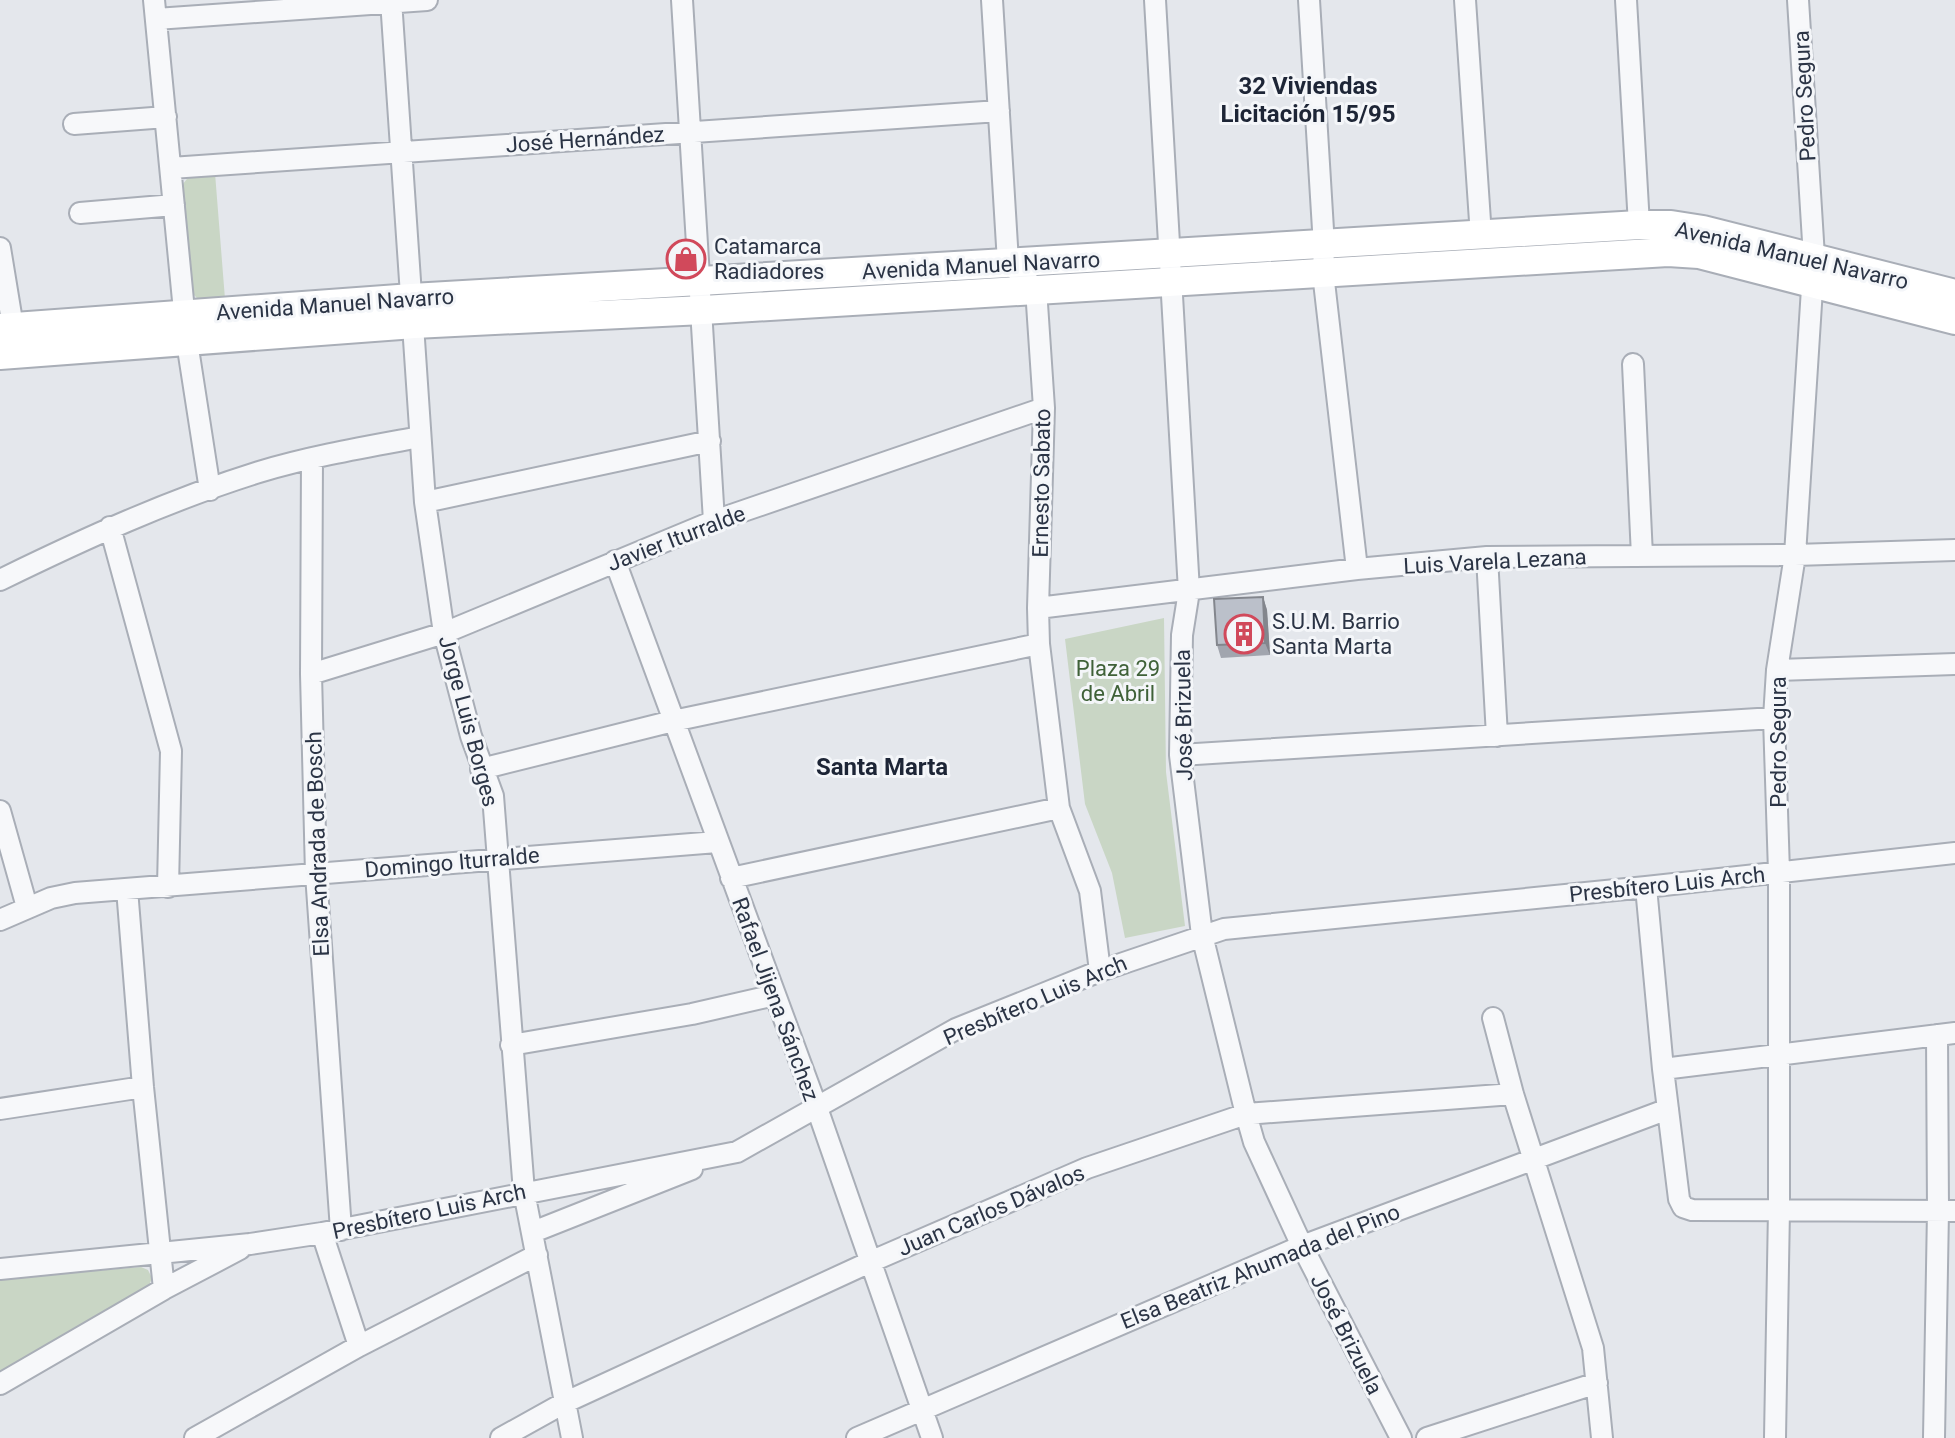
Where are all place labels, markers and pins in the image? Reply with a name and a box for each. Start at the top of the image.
place label: Catamarca Radiadores [714,234,824,284]
shop icon: Catamarca Radiadores [665,238,707,280]
place label: S.U.M. Barrio Santa Marta [1272,609,1400,659]
building icon: S.U.M. Barrio Santa Marta [1223,613,1265,655]

